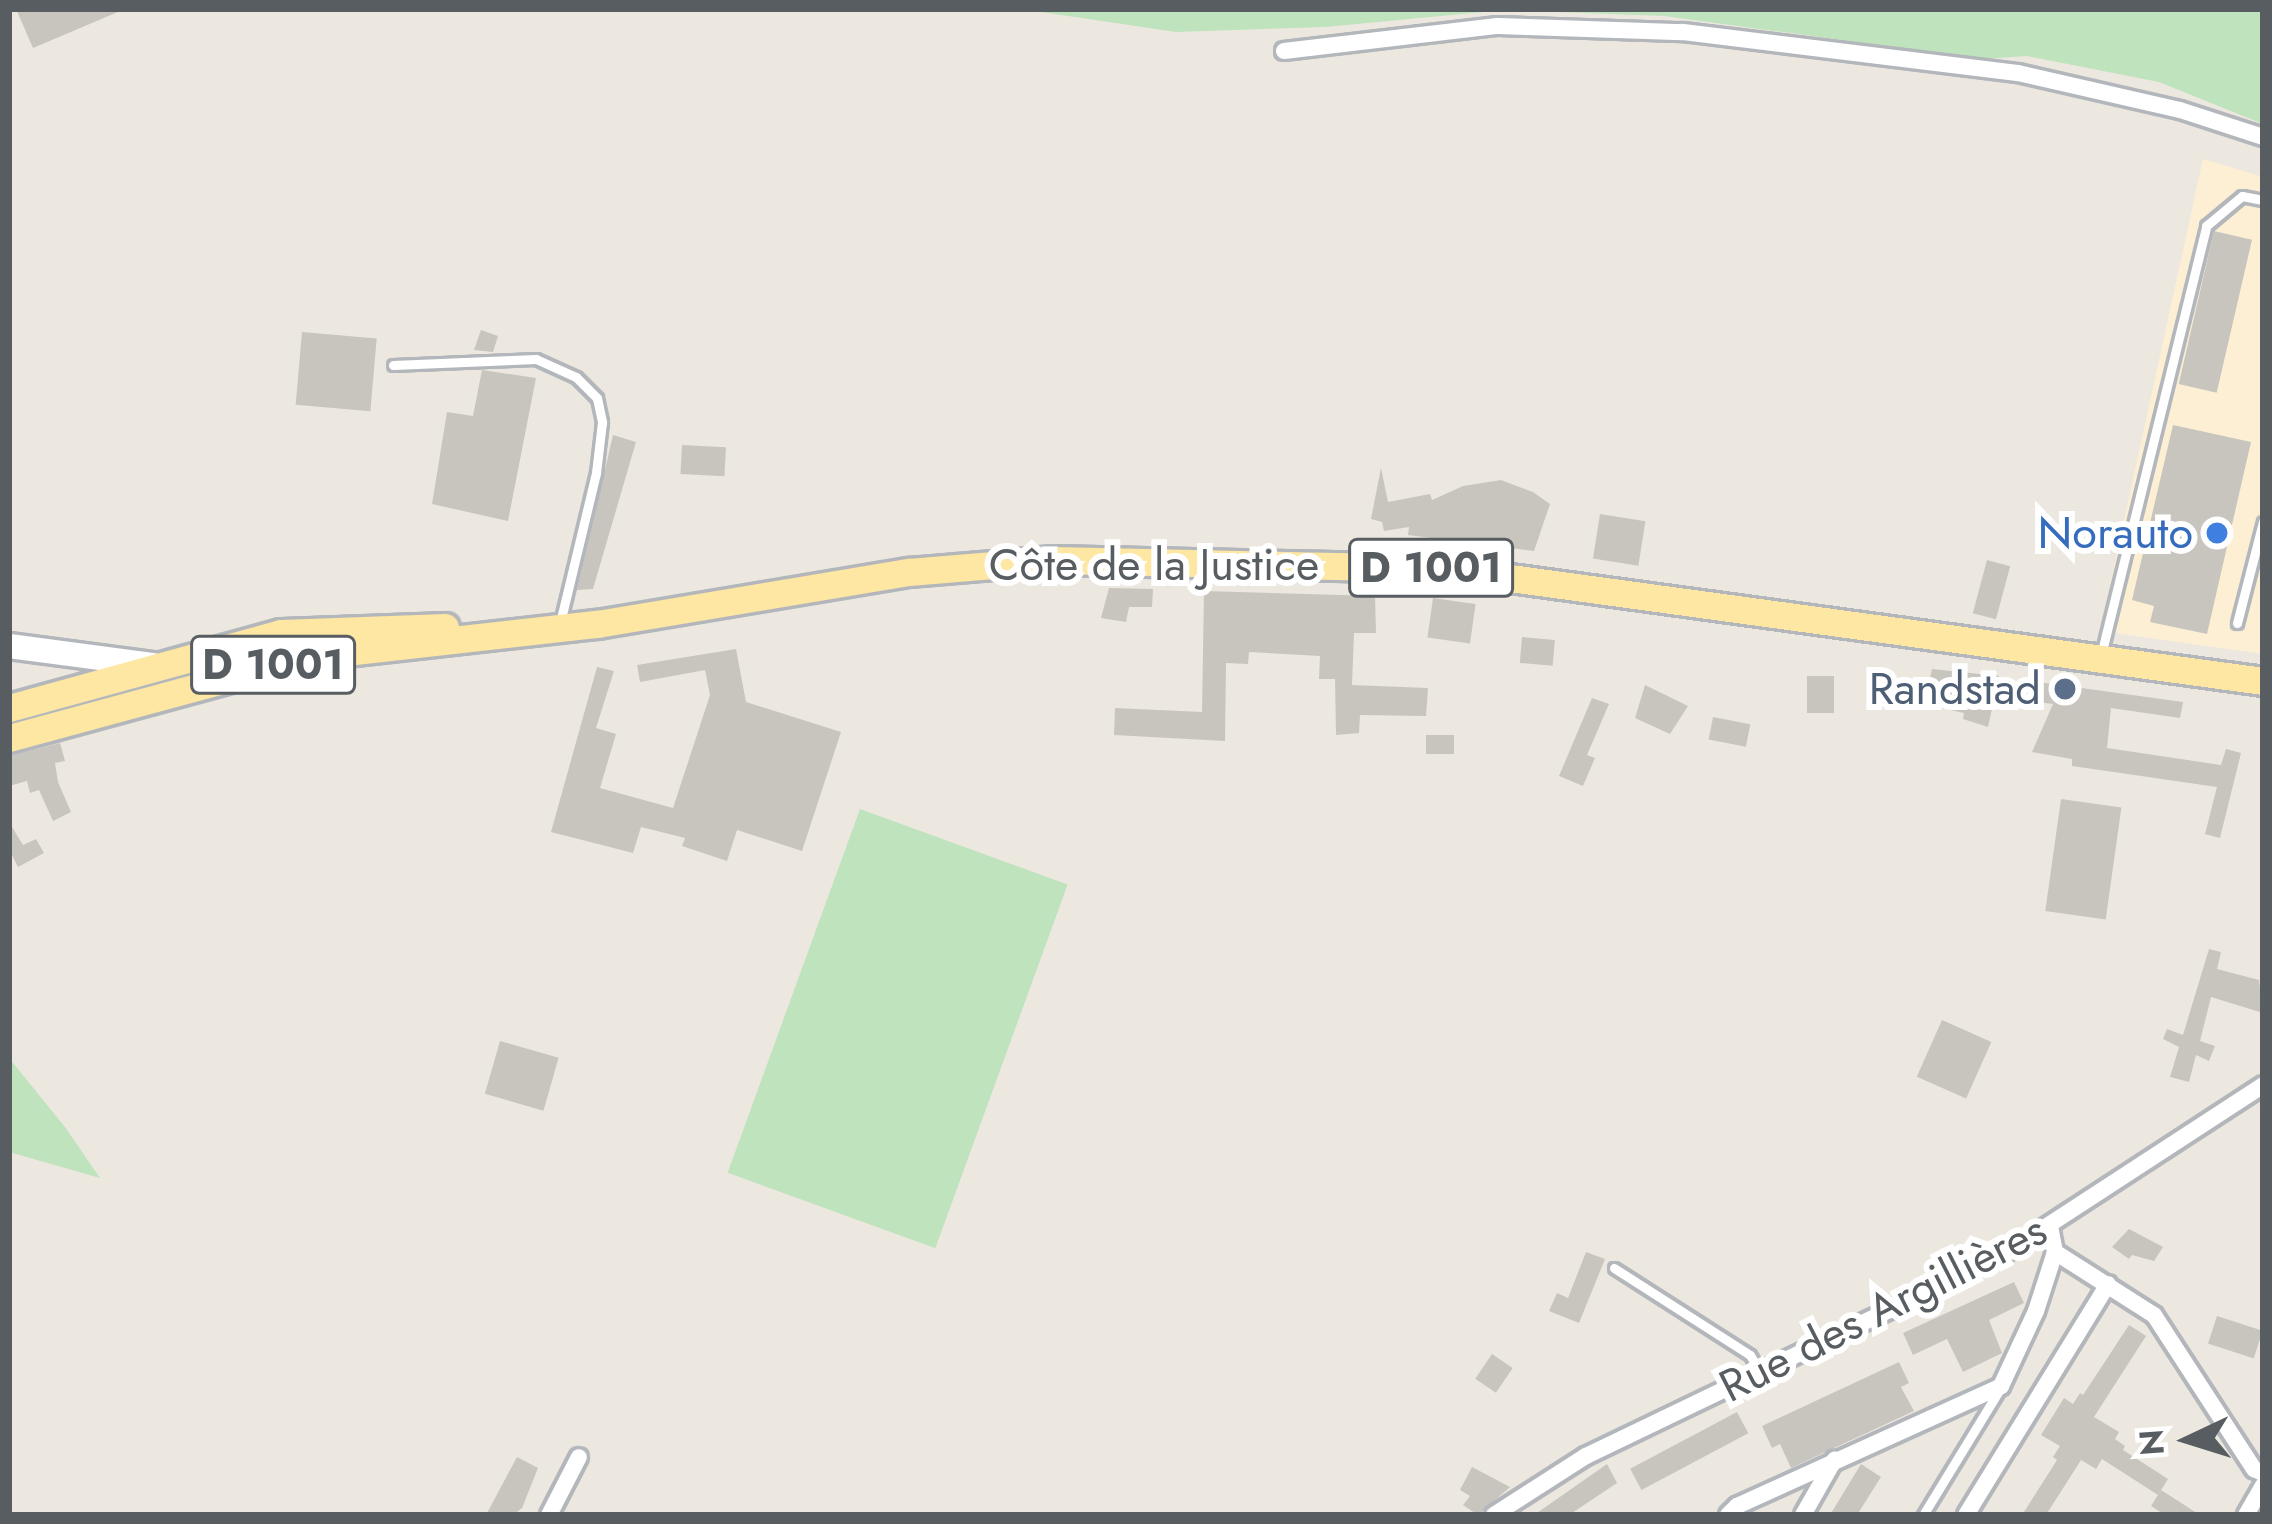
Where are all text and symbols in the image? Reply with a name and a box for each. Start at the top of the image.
place label: Norauto [2037,506,2193,560]
marker: Norauto [2204,520,2230,546]
road number: D 1001 [1347,532,1515,604]
street label: Côte de la Justice [989,538,1319,592]
road number: D 1001 [189,629,357,701]
place label: Randstad [1869,662,2041,716]
marker: Randstad [2052,676,2078,702]
street label: Rue des Argillières [1711,1202,2055,1414]
north arrow [2128,1380,2248,1500]
text: N [2127,1428,2176,1457]

